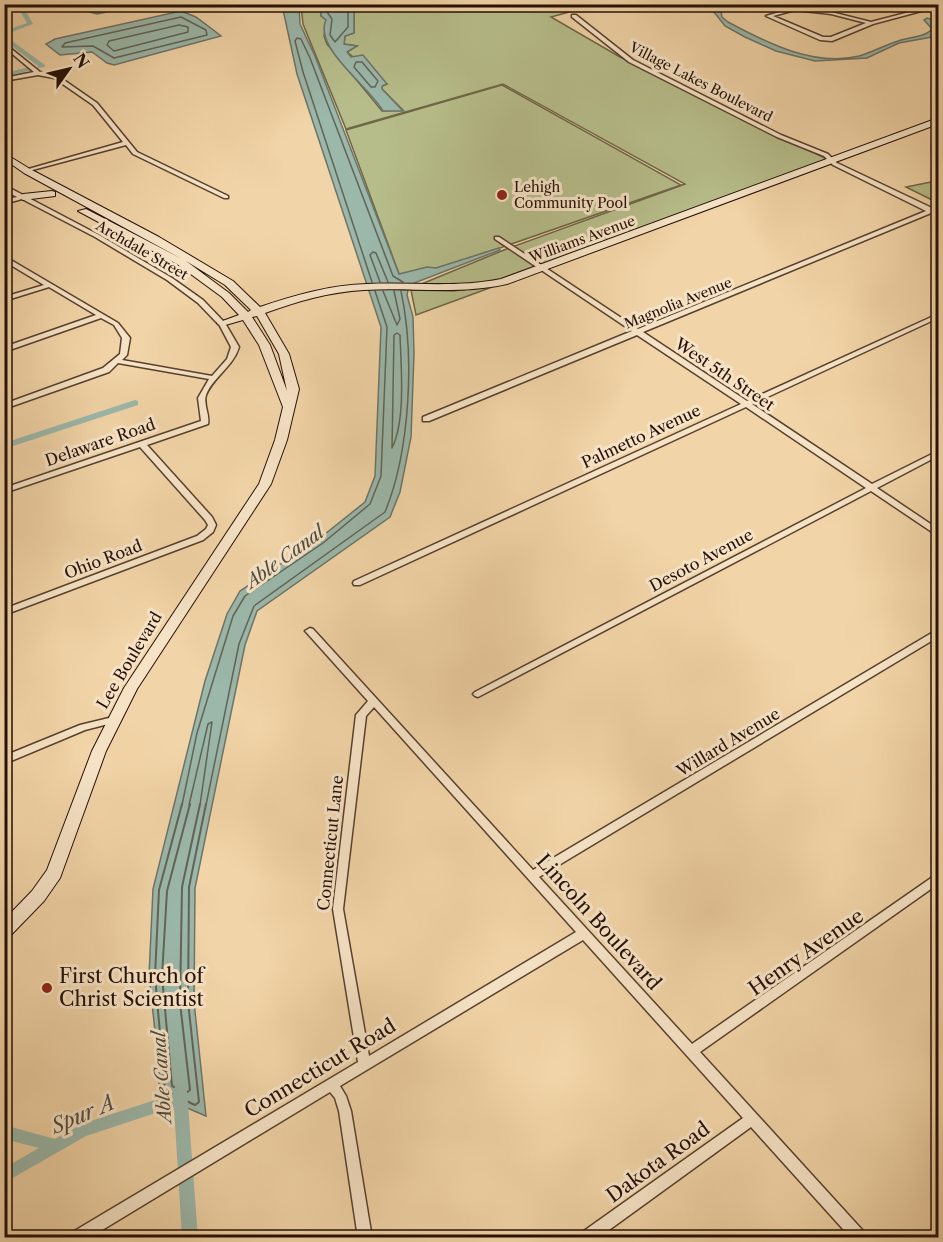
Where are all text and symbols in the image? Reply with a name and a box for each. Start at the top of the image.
street label: Village Lakes Boulevard [626,38,776,126]
north arrow [39,39,99,99]
text: N [69,49,94,72]
place label: Lehigh Community Pool [514,178,627,212]
marker: Lehigh Community Pool [495,188,509,202]
street label: Williams Avenue [526,211,638,267]
street label: Archdale Street [92,216,191,284]
street label: Magnolia Avenue [621,273,735,333]
street label: West 5th Street [671,333,779,415]
street label: Palmetto Avenue [578,400,704,472]
street label: Delaware Road [42,414,158,470]
water label: Able Canal [239,520,330,595]
street label: Desoto Avenue [646,524,756,596]
street label: Ohio Road [61,535,145,583]
street label: Lee Boulevard [92,608,166,712]
street label: Willard Avenue [672,703,783,781]
street label: Connecticut Lane [313,774,347,912]
street label: Lincoln Boulevard [532,849,666,995]
street label: Henry Avenue [744,903,868,1001]
place label: First Church of Christ Scientist [59,964,206,1011]
marker: First Church of Christ Scientist [40,981,54,995]
street label: Connecticut Road [240,1013,400,1123]
water label: Able Canal [148,1028,176,1127]
water label: Spur A [46,1090,118,1139]
street label: Dakota Road [602,1116,714,1208]

